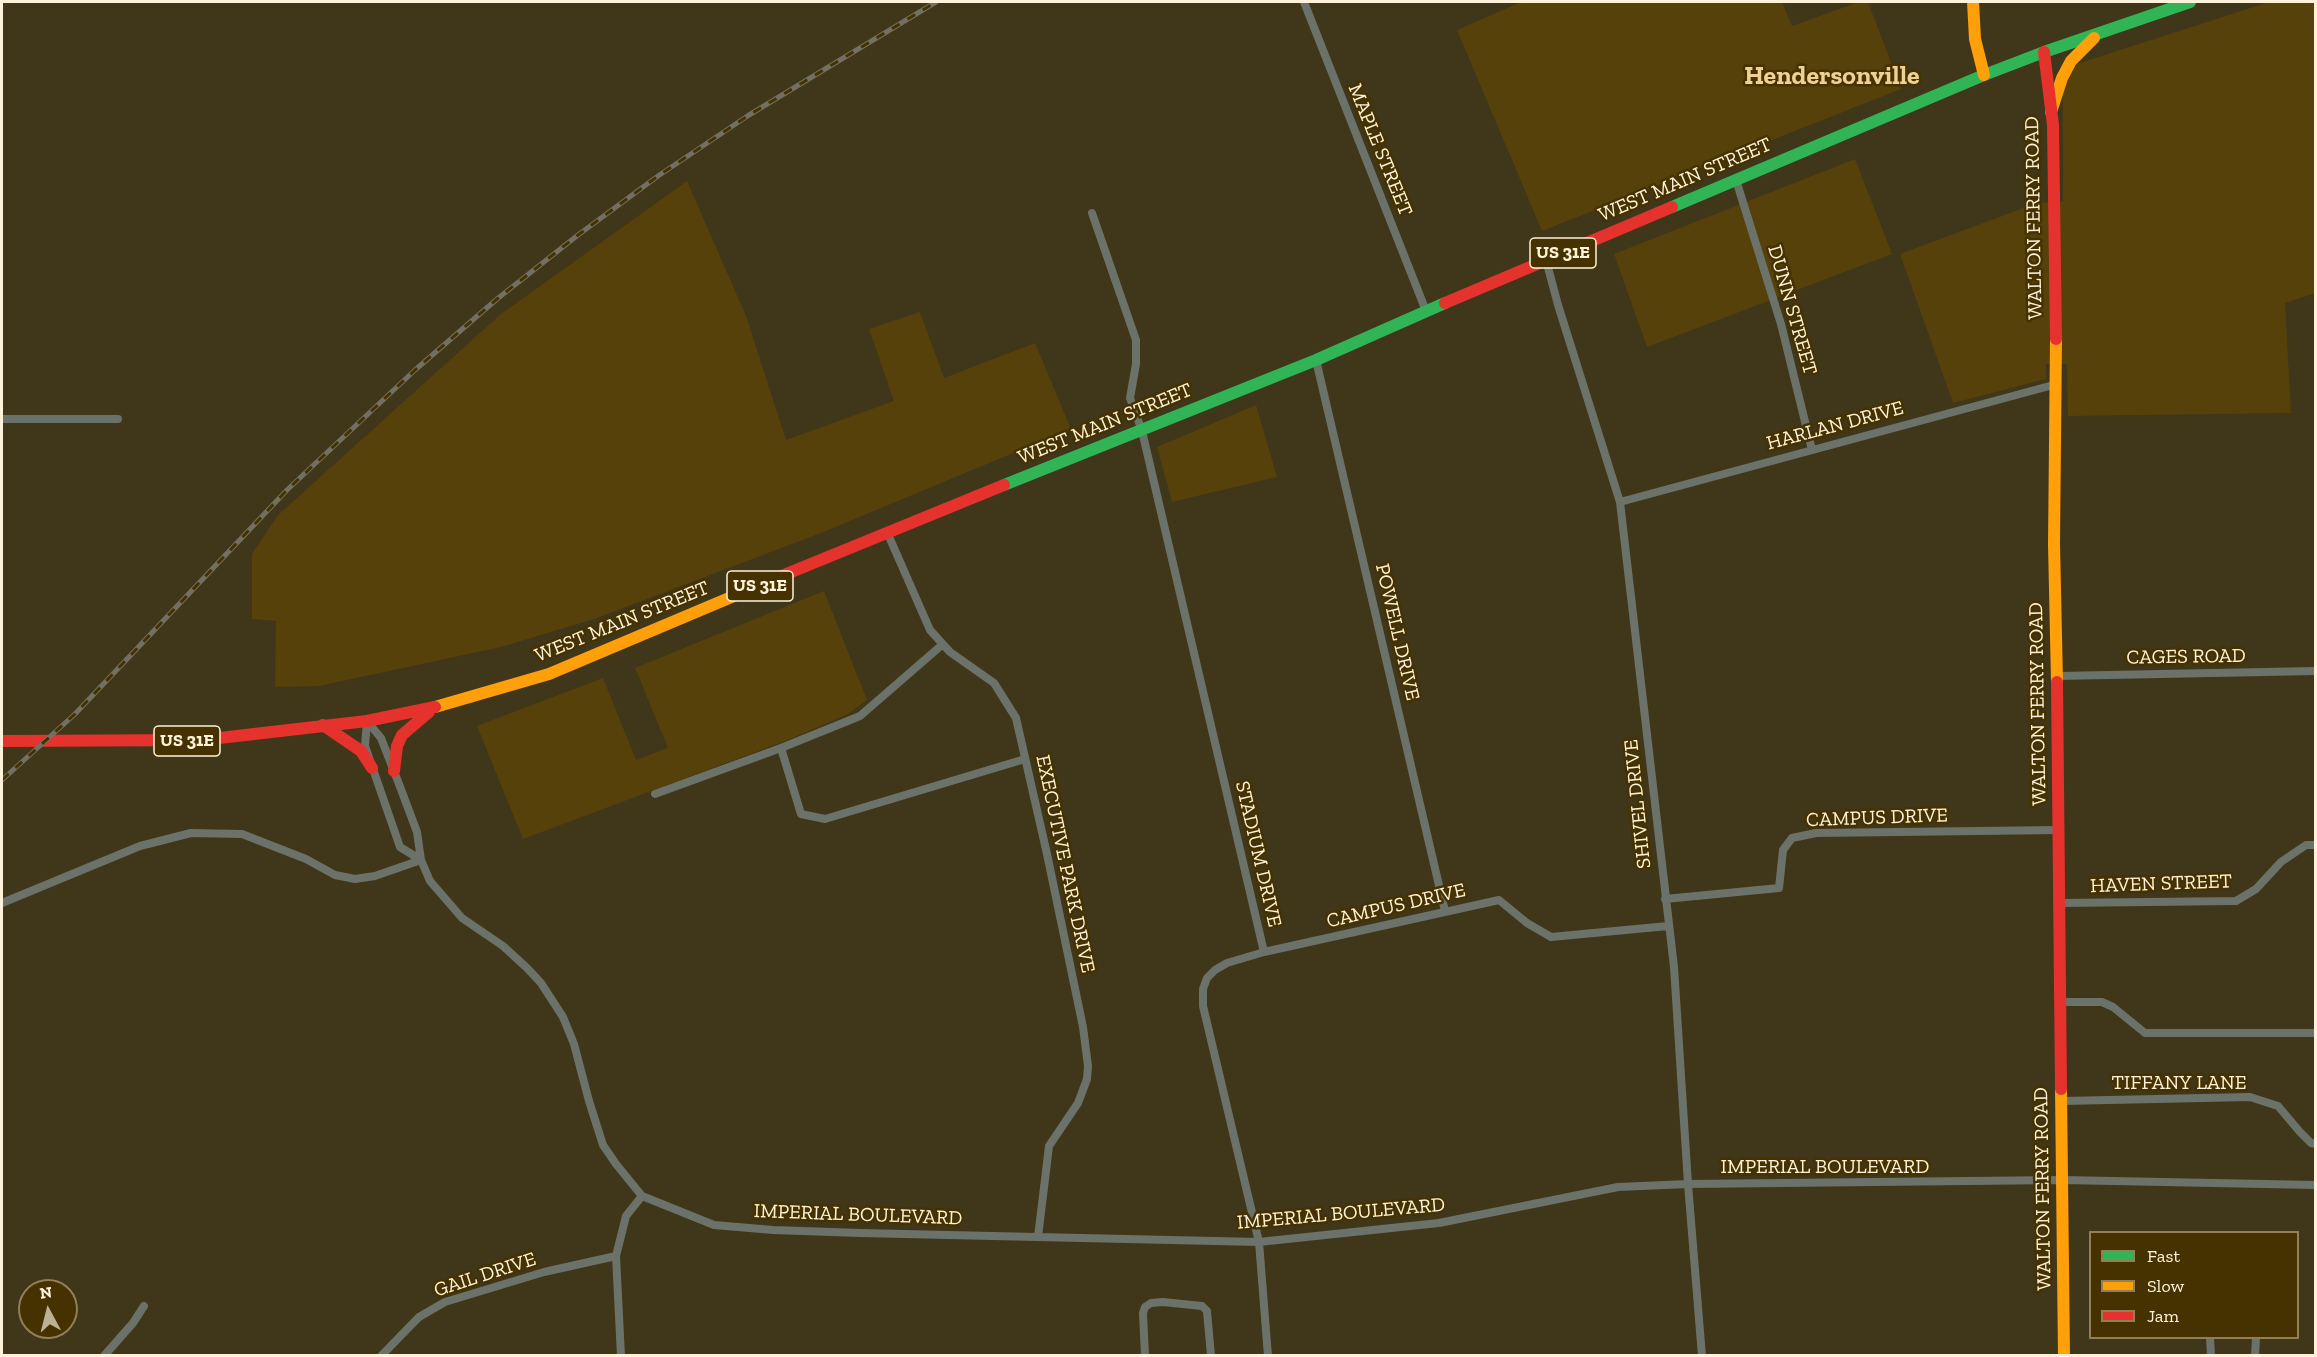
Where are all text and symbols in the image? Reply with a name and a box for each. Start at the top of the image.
district label: Hendersonville [1744,61,1920,93]
street label: MAPLE STREET [1343,80,1417,220]
street label: WALTON FERRY ROAD [2020,116,2048,320]
street label: WEST MAIN STREET [1595,133,1775,227]
road number: US 31E [1530,238,1596,268]
street label: DUNN STREET [1762,242,1822,378]
street label: WEST MAIN STREET [1014,378,1196,470]
street label: HARLAN DRIVE [1764,396,1906,456]
street label: POWELL DRIVE [1370,561,1424,703]
road number: US 31E [727,571,793,601]
street label: WEST MAIN STREET [531,576,713,668]
street label: WALTON FERRY ROAD [2024,602,2052,806]
street label: CAGES ROAD [2126,644,2246,670]
road number: US 31E [154,726,220,756]
street label: SHIVEL DRIVE [1619,738,1657,870]
street label: EXECUTIVE PARK DRIVE [1030,753,1100,975]
street label: STADIUM DRIVE [1230,779,1286,929]
street label: CAMPUS DRIVE [1806,804,1948,832]
street label: HAVEN STREET [2090,870,2232,898]
street label: CAMPUS DRIVE [1324,878,1468,934]
street label: TIFFANY LANE [2111,1071,2247,1095]
street label: WALTON FERRY ROAD [2029,1087,2057,1291]
street label: IMPERIAL BOULEVARD [1721,1155,1929,1179]
street label: IMPERIAL BOULEVARD [1236,1193,1446,1235]
street label: IMPERIAL BOULEVARD [753,1199,963,1231]
legend [2089,1231,2299,1339]
text: Fast [2147,1245,2180,1267]
street label: GAIL DRIVE [431,1247,539,1303]
text: Slow [2147,1275,2184,1297]
north arrow [18,1279,78,1339]
text: N [39,1282,53,1303]
text: Jam [2147,1305,2179,1327]

